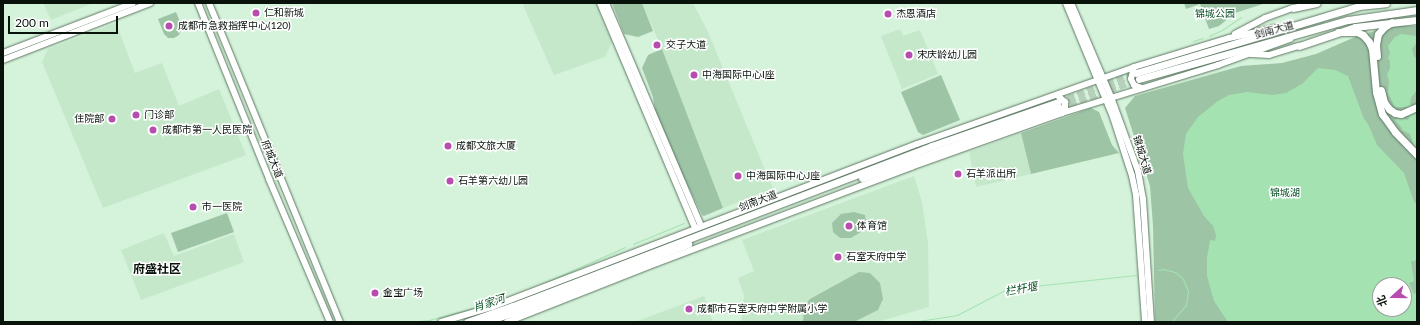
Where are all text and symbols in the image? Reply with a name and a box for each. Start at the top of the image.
place label: 仁和新城 [264,7,304,19]
scale bar [10,8,120,34]
marker: 仁和新城 [251,8,261,18]
place label: 杰恩酒店 [896,8,936,20]
park label: 锦城公园 [1195,8,1235,20]
marker: 杰恩酒店 [883,9,893,19]
text: 200 m [15,15,49,30]
street label: 剑南大道 [1253,19,1295,41]
marker: 成都市急救指挥中心(120) [163,20,175,32]
place label: 成都市急救指挥中心(120) [178,20,291,32]
marker: 交子大道 [651,39,663,51]
place label: 交子大道 [666,39,706,51]
place label: 宋庆龄幼儿园 [917,49,977,61]
marker: 宋庆龄幼儿园 [904,50,914,60]
place label: 中海国际中心I座 [702,69,775,81]
marker: 中海国际中心I座 [689,70,699,80]
place label: 门诊部 [144,109,174,121]
marker: 门诊部 [131,110,141,120]
place label: 住院部 [74,113,104,125]
marker: 住院部 [107,114,117,124]
marker: 成都市第一人民医院 [147,124,159,136]
place label: 成都市第一人民医院 [162,124,252,136]
street label: 锦城大道 [1130,134,1154,176]
street label: 府城大道 [259,138,285,180]
place label: 成都文旅大厦 [456,140,516,152]
marker: 成都文旅大厦 [443,141,453,151]
place label: 石羊派出所 [966,168,1016,180]
marker: 石羊派出所 [953,169,963,179]
place label: 中海国际中心J座 [746,170,820,182]
marker: 中海国际中心J座 [733,171,743,181]
place label: 石羊第六幼儿园 [458,175,528,187]
marker: 石羊第六幼儿园 [445,176,455,186]
park label: 锦城湖 [1270,187,1300,199]
street label: 剑南大道 [737,188,779,214]
marker: 市一医院 [187,201,199,213]
place label: 市一医院 [202,201,242,213]
place label: 体育馆 [857,220,887,232]
marker: 体育馆 [844,221,854,231]
place label: 石室天府中学 [846,251,906,263]
marker: 石室天府中学 [833,252,843,262]
district label: 府盛社区 [133,262,181,276]
north arrow [1372,277,1412,317]
water label: 栏杆堰 [1004,280,1038,298]
place label: 金宝广场 [383,287,423,299]
marker: 金宝广场 [370,288,380,298]
water label: 肖家河 [471,292,507,314]
text: 北 [1373,294,1389,309]
place label: 成都市石室天府中学附属小学 [697,303,827,315]
marker: 成都市石室天府中学附属小学 [684,304,694,314]

